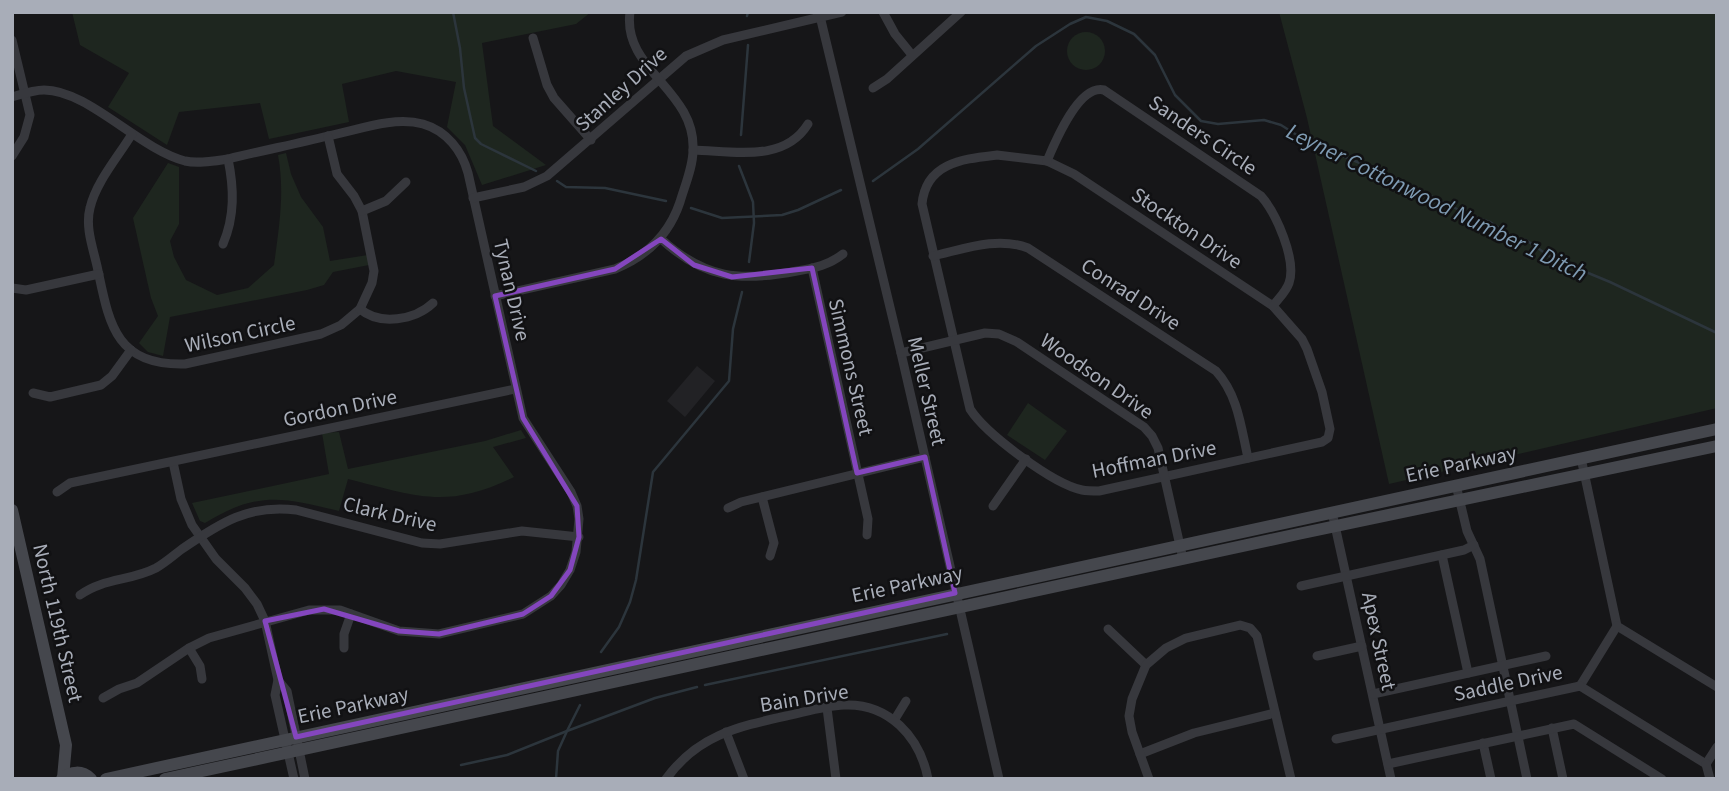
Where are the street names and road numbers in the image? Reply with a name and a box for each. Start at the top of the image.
street label: Stanley Drive [568,39,674,139]
street label: Sanders Circle [1143,88,1263,182]
street label: Stockton Drive [1126,180,1248,276]
street label: Tynan Drive [486,236,538,344]
street label: Conrad Drive [1075,250,1187,338]
street label: Simmons Street [821,296,881,438]
street label: Wilson Circle [182,308,298,360]
street label: Woodson Drive [1034,326,1160,426]
street label: Meller Street [900,334,954,448]
street label: Gordon Drive [280,381,400,435]
street label: Hoffman Drive [1089,432,1219,486]
street label: Erie Parkway [1403,438,1519,490]
street label: Clark Drive [340,489,440,539]
street label: North 119th Street [25,541,91,705]
street label: Erie Parkway [849,558,965,610]
street label: Apex Street [1354,589,1404,693]
street label: Saddle Drive [1451,657,1565,709]
street label: Bain Drive [758,676,850,720]
street label: Erie Parkway [295,679,411,731]

